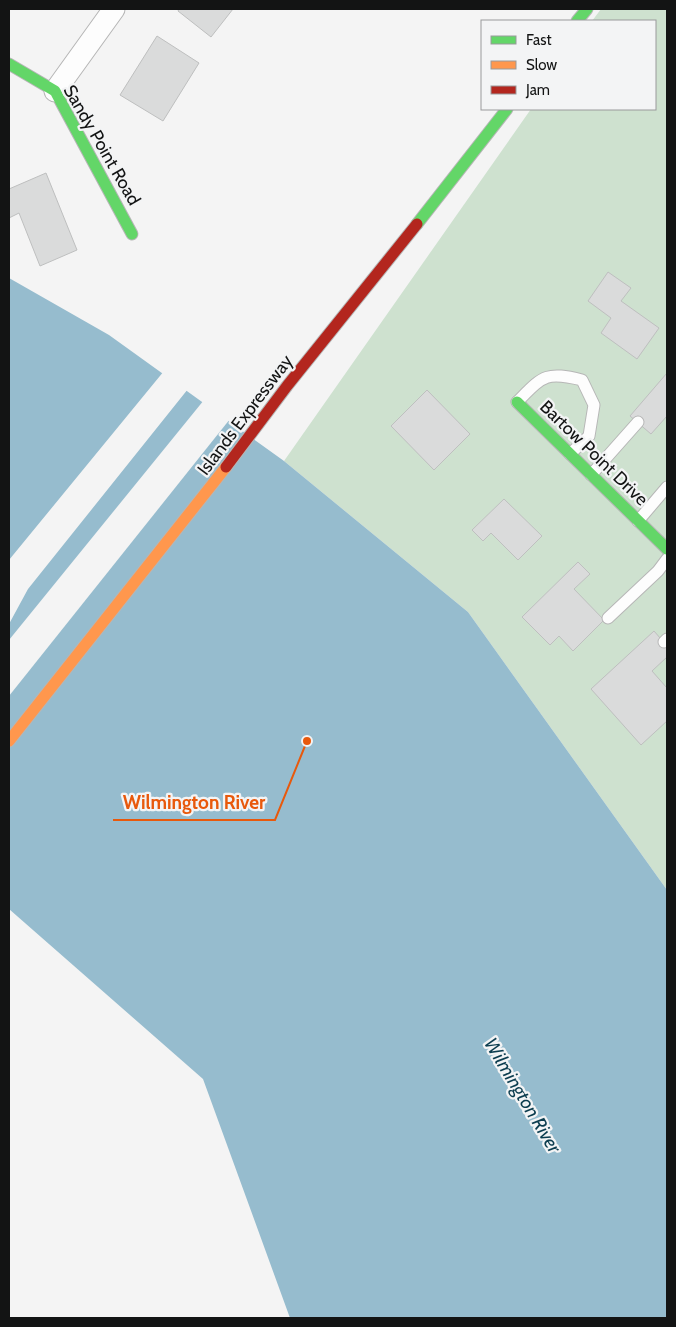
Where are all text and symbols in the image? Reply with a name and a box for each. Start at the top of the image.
legend [481,20,656,110]
text: Fast [526,31,551,49]
text: Slow [526,56,557,74]
street label: Sandy Point Road [59,81,145,209]
text: Jam [525,81,550,99]
street label: Islands Expressway [193,351,297,479]
street label: Bartow Point Drive [535,396,653,510]
callout: Wilmington River [113,786,275,820]
text: Wilmington River [123,791,266,814]
water label: Wilmington River [479,1033,567,1158]

